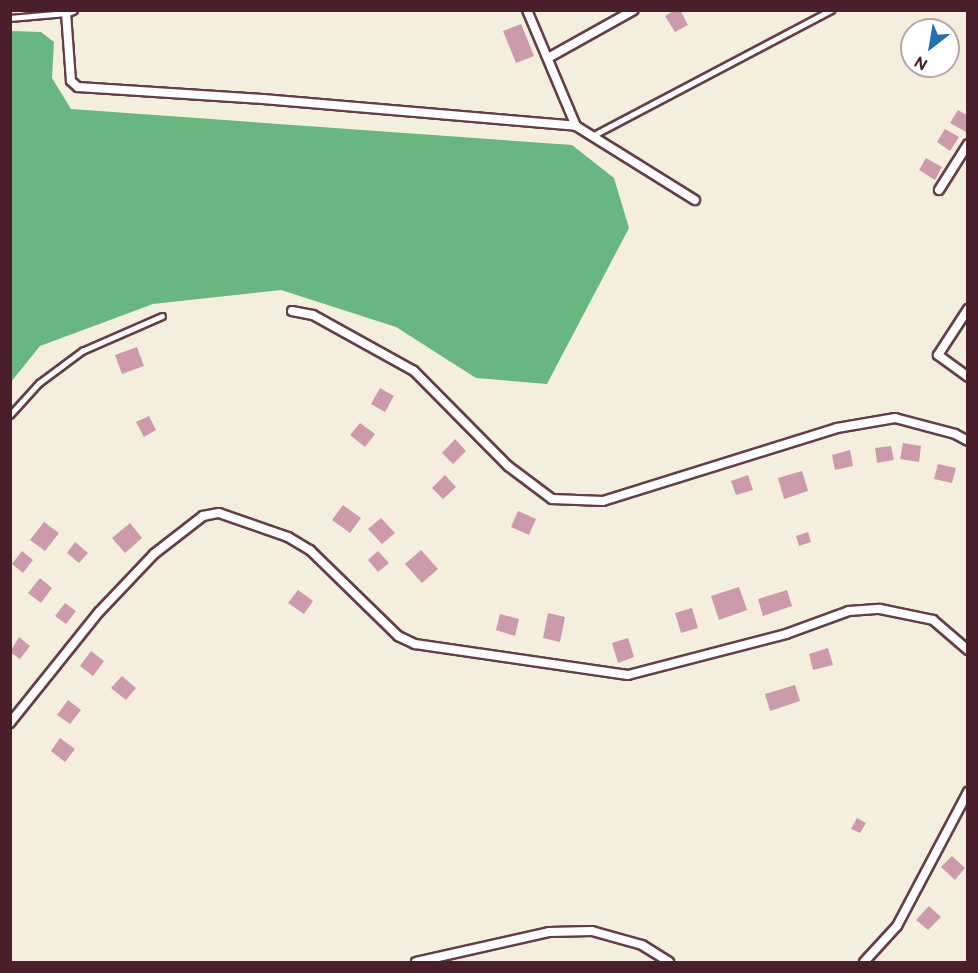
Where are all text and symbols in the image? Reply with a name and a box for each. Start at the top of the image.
north arrow [900,18,960,78]
text: N [911,51,932,73]

